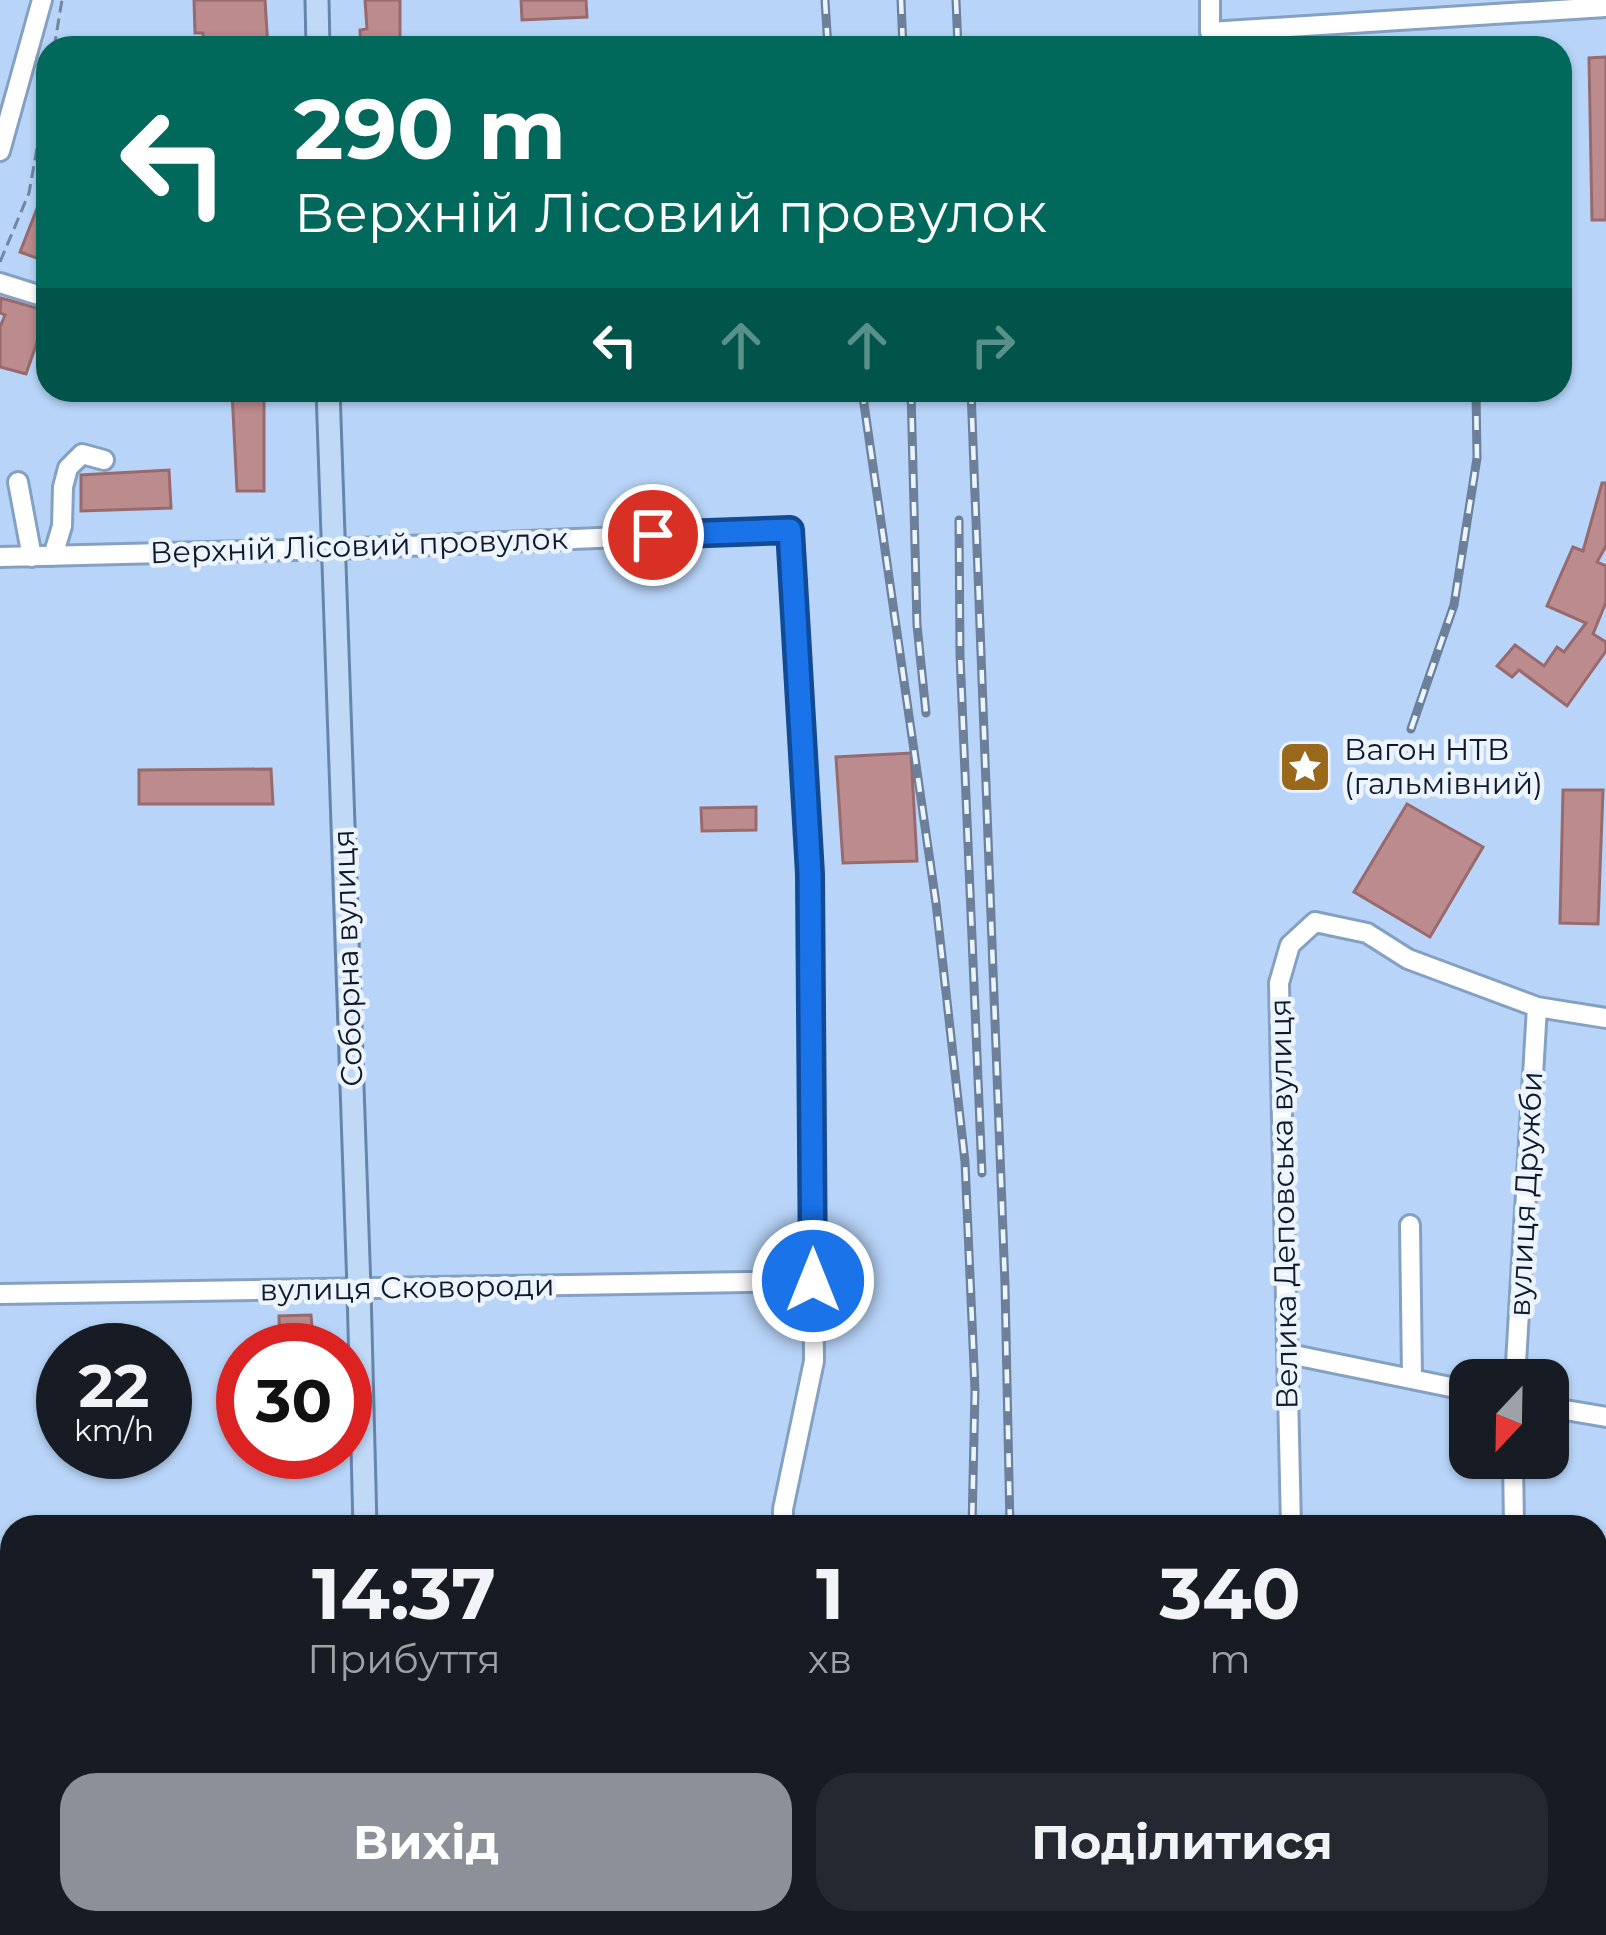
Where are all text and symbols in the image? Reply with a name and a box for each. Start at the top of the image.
text: 290 m [294,78,566,180]
icon: left [96,84,252,240]
text: Верхній Лісовий провулок [294,180,1047,246]
icon: left [582,312,648,378]
icon: ahead [708,312,774,378]
icon: ahead [834,312,900,378]
icon: right [960,312,1026,378]
pin [602,484,704,586]
icon: arrive [620,502,686,568]
street label: Верхній Лісовий провулок [149,520,569,571]
place label: Вагон НТВ (гальмівний) [1344,731,1543,802]
place icon: Вагон НТВ (гальмівний) [1277,739,1333,795]
street label: Соборна вулиця [325,829,370,1087]
street label: Велика Деповська вулиця [1261,998,1306,1410]
street label: вулиця Дружби [1501,1070,1550,1318]
position arrow [750,1218,876,1344]
street label: вулиця Сковороди [259,1266,555,1309]
speed limit sign: 30 [216,1323,372,1479]
text: 22 [79,1349,149,1422]
north arrow [1449,1359,1569,1479]
map controls [1449,1359,1569,1479]
text: km/h [74,1412,154,1449]
text: 14:37 [312,1549,496,1637]
text: 1 [816,1549,844,1637]
text: 340 [1159,1549,1301,1637]
text: Прибуття [307,1635,501,1683]
text: хв [808,1635,852,1683]
text: m [1209,1635,1251,1683]
button: Вихід [60,1773,792,1911]
button: Поділитися [816,1773,1548,1911]

